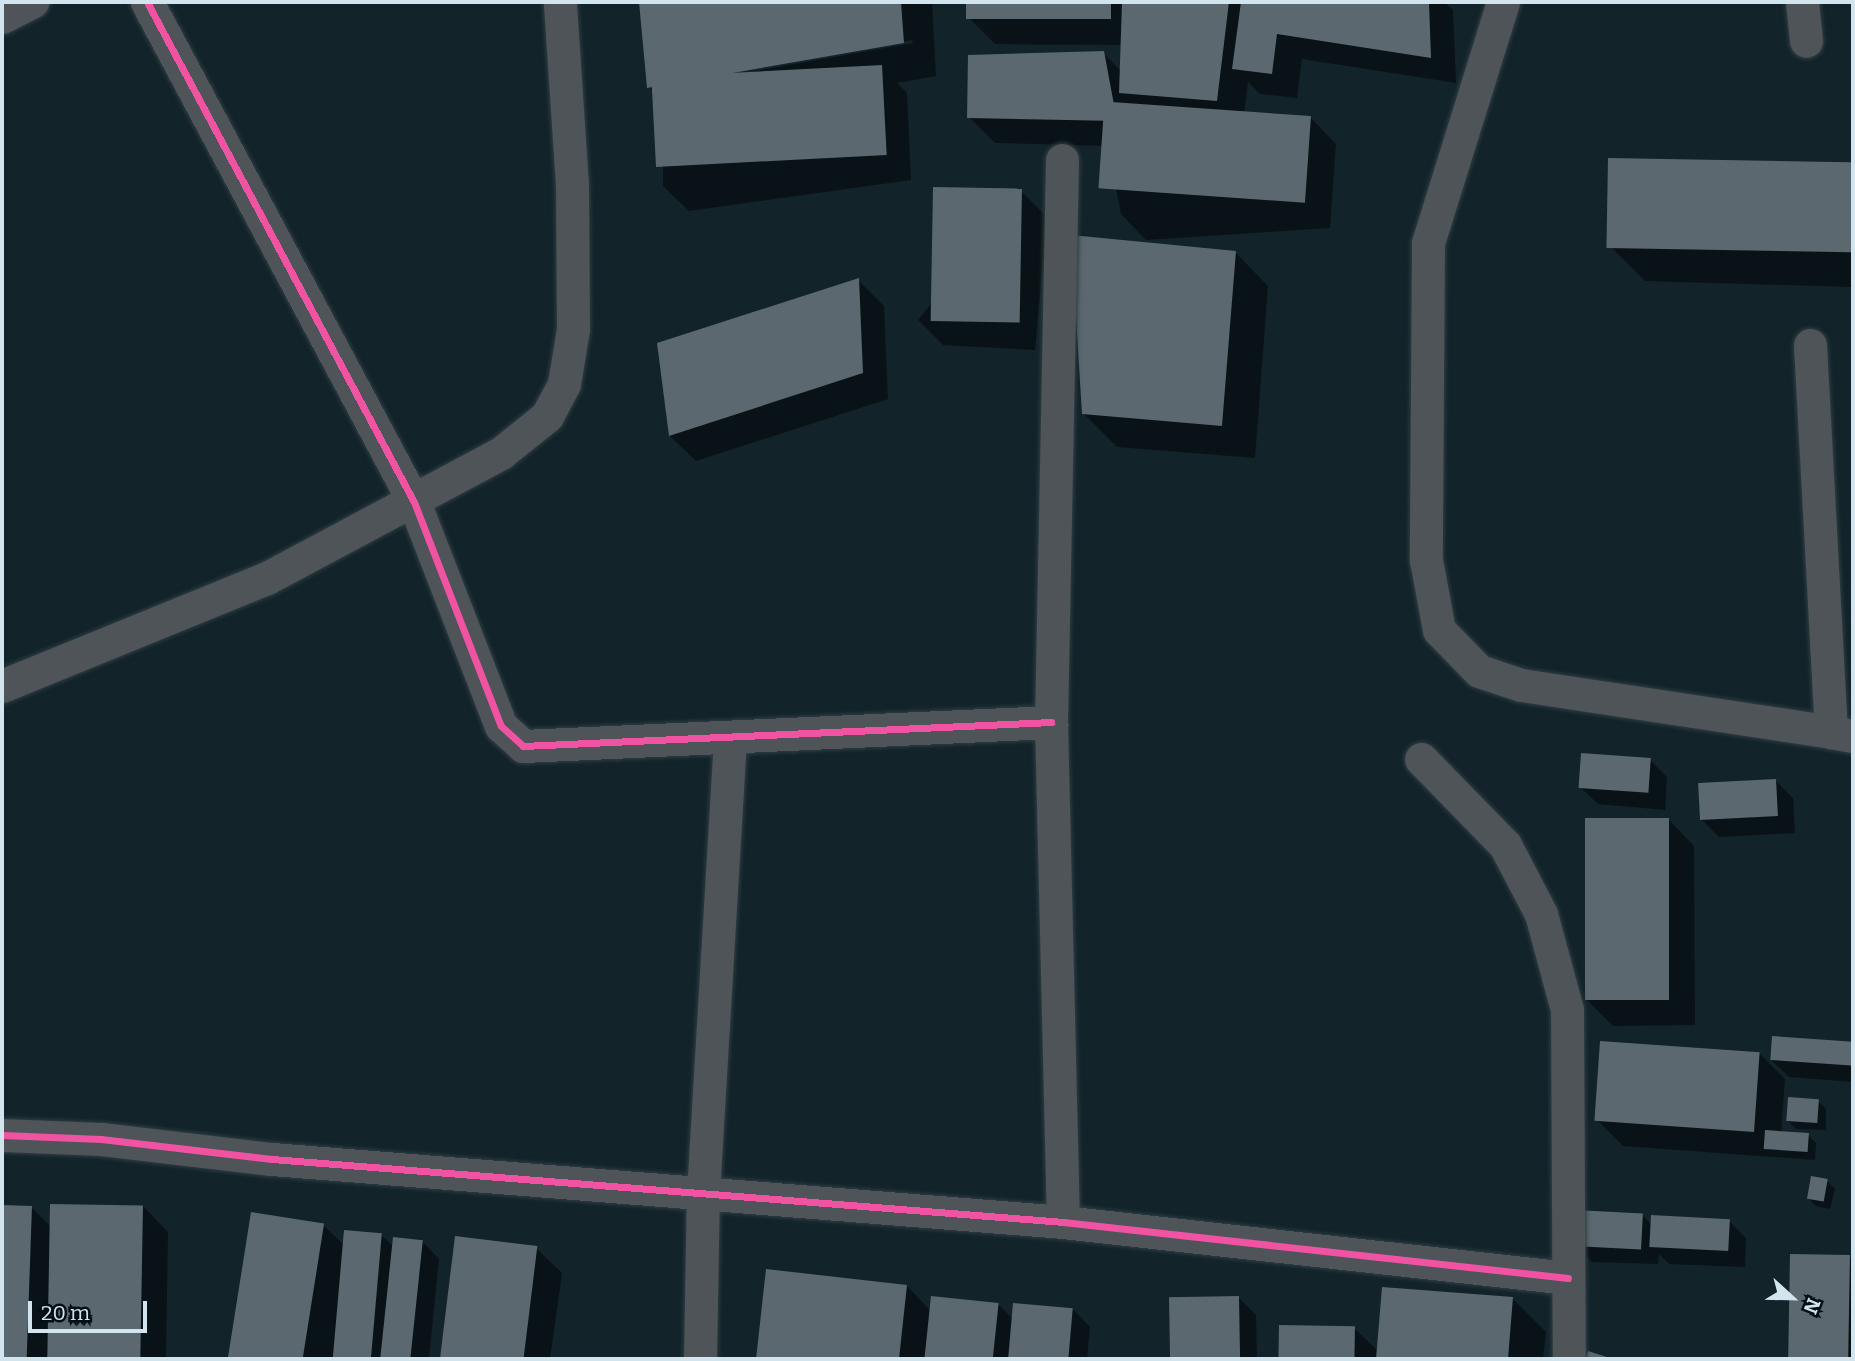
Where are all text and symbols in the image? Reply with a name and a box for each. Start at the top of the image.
north arrow [1757,1263,1827,1333]
scale bar [32,1288,150,1332]
text: N [1799,1295,1825,1317]
text: 20 m [41,1300,90,1326]

